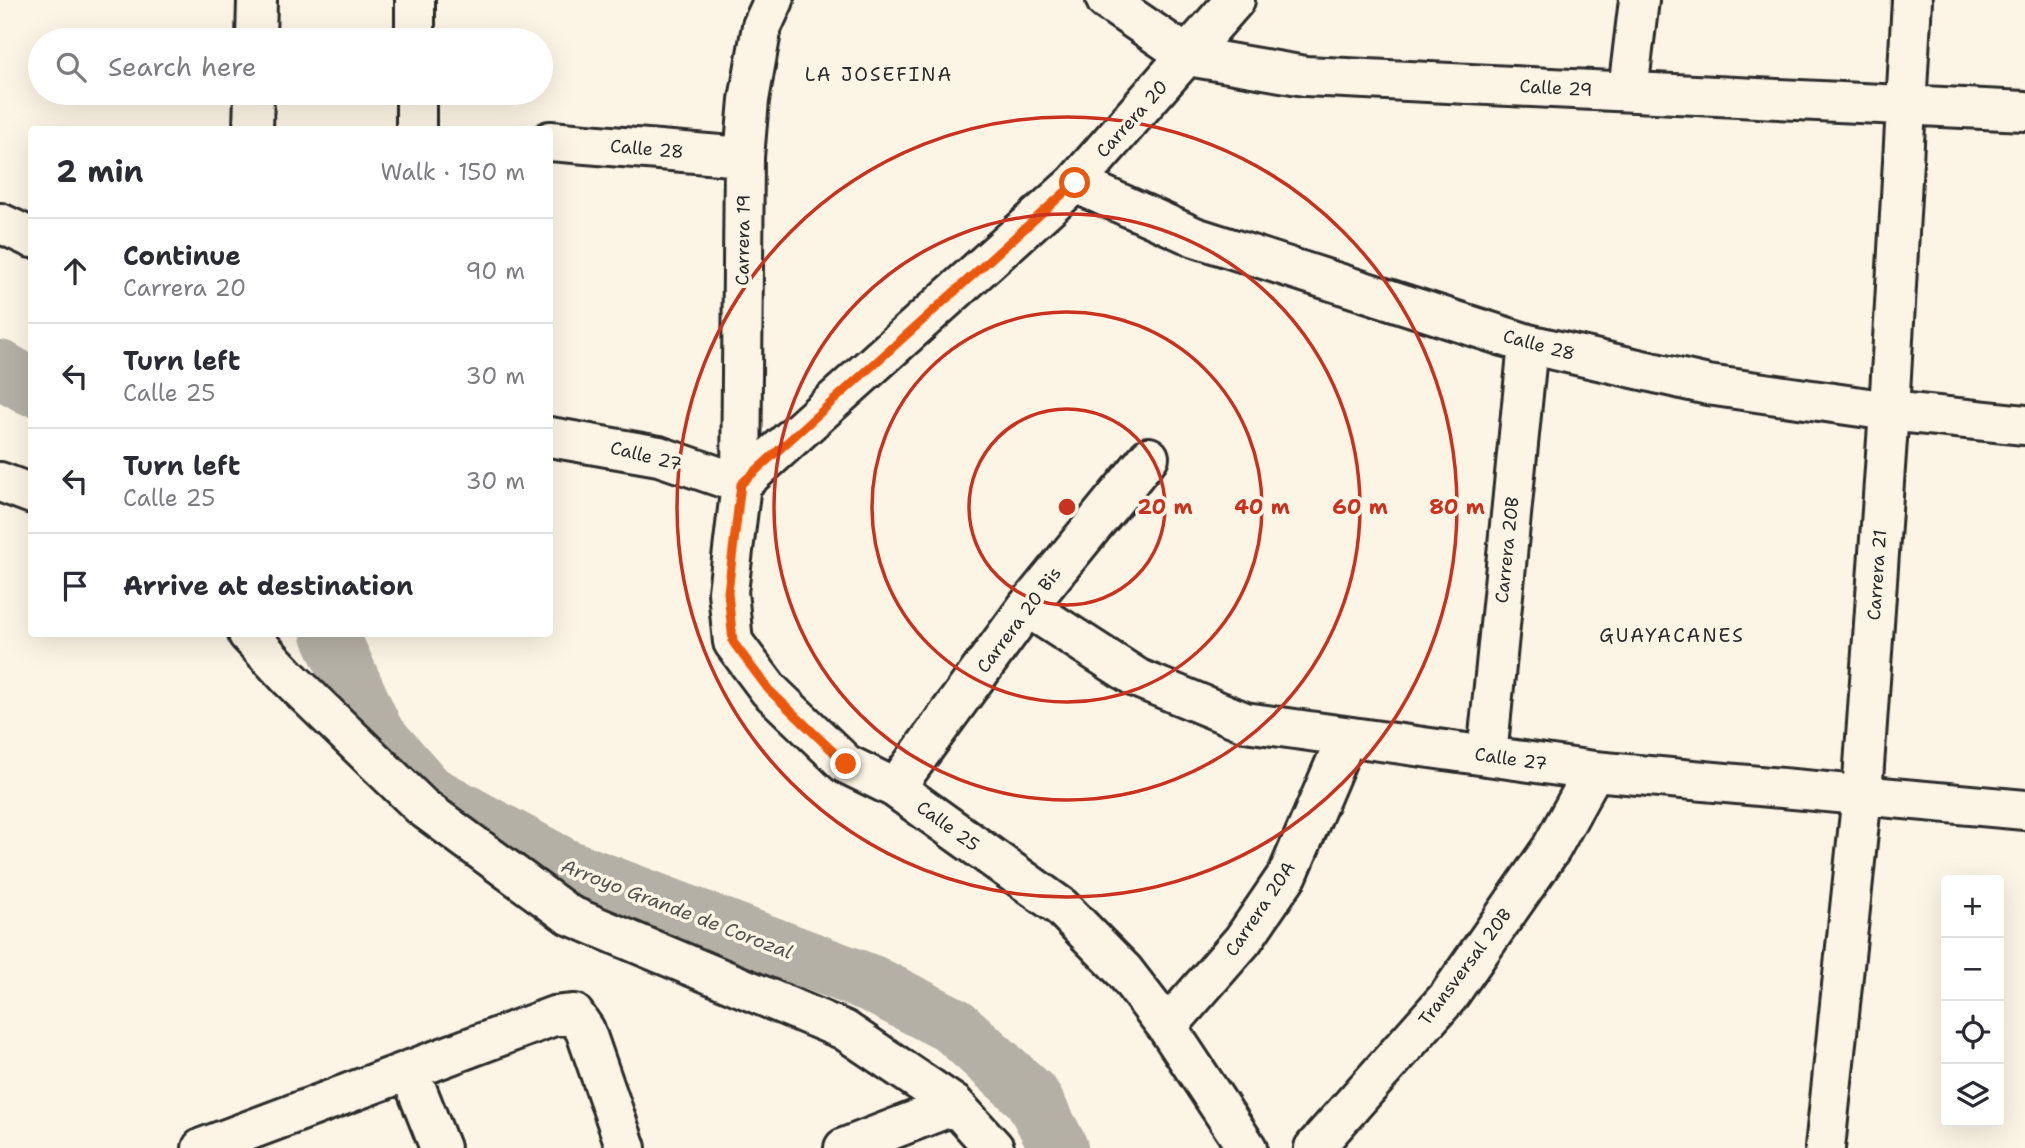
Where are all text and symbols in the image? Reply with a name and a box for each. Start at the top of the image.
search box [28,28,553,105]
icon: search [52,48,90,86]
text: Search here [108,49,257,84]
district label: LA JOSEFINA [805,62,953,87]
street label: Calle 29 [1519,74,1593,102]
street label: Carrera 20 [1091,75,1173,163]
street label: Calle 28 [609,134,685,164]
text: 2 min [56,151,143,192]
text: Walk · 150 m [380,157,525,187]
route start [1059,167,1090,198]
street label: Carrera 19 [730,194,756,286]
text: Continue [123,238,241,273]
icon: ahead [56,252,94,290]
text: 90 m [465,256,525,286]
text: Carrera 20 [123,273,246,303]
street label: Calle 28 [1500,324,1578,366]
text: Turn left [123,343,240,378]
icon: left [56,357,94,395]
text: 30 m [466,361,525,391]
text: Calle 25 [123,378,215,408]
street label: Calle 27 [608,436,684,476]
text: Turn left [123,448,240,483]
icon: left [56,462,94,500]
text: 30 m [466,466,525,496]
text: Calle 25 [123,483,215,513]
text: 20 m [1137,493,1193,521]
text: 40 m [1234,493,1290,521]
text: 60 m [1332,493,1388,521]
text: 80 m [1429,493,1485,521]
centre of rings [1055,495,1079,519]
street label: Carrera 20B [1489,496,1525,604]
street label: Carrera 21 [1862,529,1892,621]
street label: Carrera 20 Bis [971,562,1067,678]
icon: arrive [56,567,94,605]
text: Arrive at destination [123,568,413,603]
district label: GUAYACANES [1599,623,1745,648]
street label: Calle 27 [1473,742,1549,776]
route end [830,748,861,779]
street label: Calle 25 [912,795,984,857]
water label: Arroyo Grande de Corozal [558,853,796,965]
street label: Carrera 20A [1219,857,1301,961]
map controls [1941,875,2004,1127]
button: + [1941,875,2004,938]
street label: Transversal 20B [1413,903,1517,1031]
button: − [1941,938,2004,1001]
button: locate [1941,1001,2004,1064]
button: layers [1941,1064,2004,1127]

